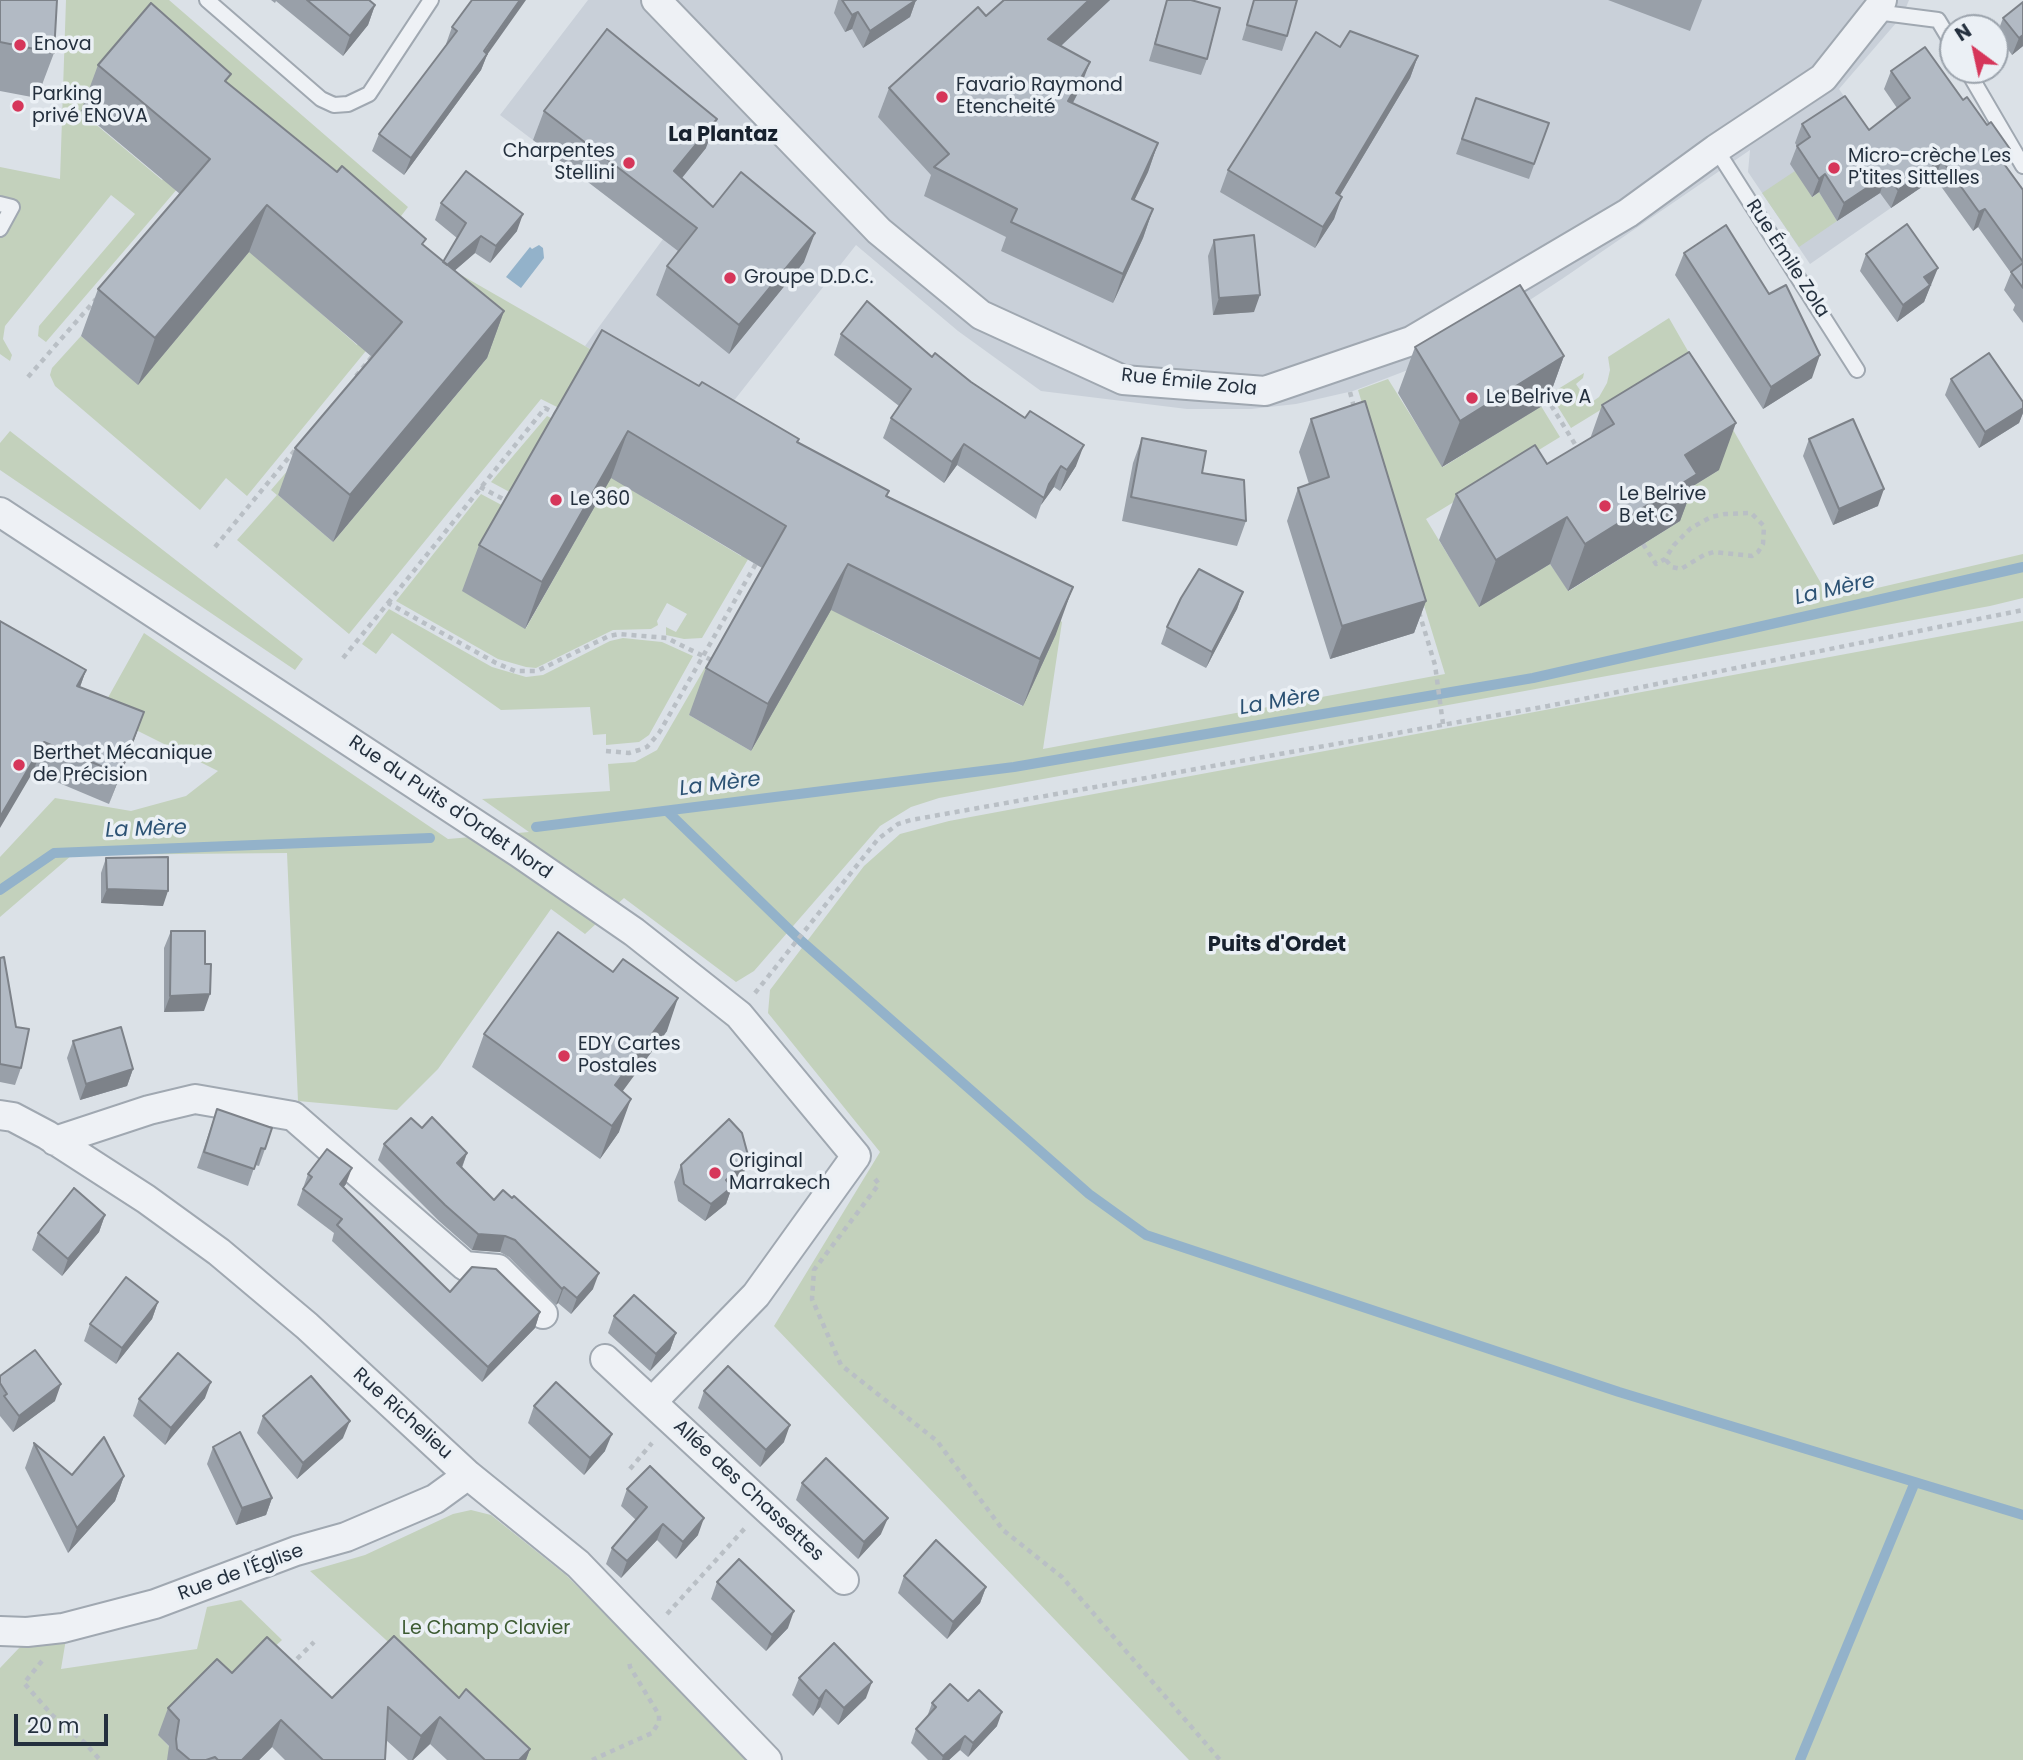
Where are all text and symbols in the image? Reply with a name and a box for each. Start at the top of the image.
north arrow [1939,14,2009,84]
text: N [1950,17,1977,48]
place label: Enova [34,34,92,56]
marker: Enova [12,37,28,53]
place label: Favario Raymond Etencheité [956,75,1123,119]
place label: Parking privé ENOVA [32,84,148,128]
marker: Favario Raymond Etencheité [934,89,950,105]
marker: Parking privé ENOVA [10,98,26,114]
district label: La Plantaz [668,123,778,149]
place label: Charpentes Stellini [503,141,615,185]
place label: Micro-crèche Les P'tites Sittelles [1848,146,2011,190]
marker: Charpentes Stellini [621,155,637,171]
marker: Micro-crèche Les P'tites Sittelles [1826,160,1842,176]
street label: Rue Émile Zola [1740,196,1834,322]
place label: Groupe D.D.C. [744,267,873,289]
marker: Groupe D.D.C. [722,270,738,286]
street label: Rue Émile Zola [1120,365,1258,401]
place label: Le Belrive A [1486,387,1591,409]
marker: Le Belrive A [1464,390,1480,406]
place label: Le Belrive B et C [1619,484,1706,528]
place label: Le 360 [570,489,630,511]
marker: Le 360 [548,492,564,508]
marker: Le Belrive B et C [1597,498,1613,514]
water label: La Mère [1792,569,1878,611]
water label: La Mère [1238,683,1322,721]
street label: Rue du Puits d'Ordet Nord [344,731,556,885]
place label: Berthet Mécanique de Précision [33,743,212,787]
marker: Berthet Mécanique de Précision [11,757,27,773]
water label: La Mère [678,768,762,802]
water label: La Mère [105,816,187,844]
district label: Puits d'Ordet [1208,933,1346,959]
place label: EDY Cartes Postales [578,1034,681,1078]
marker: EDY Cartes Postales [556,1048,572,1064]
place label: Original Marrakech [729,1151,830,1195]
marker: Original Marrakech [707,1165,723,1181]
street label: Rue Richelieu [348,1364,456,1464]
street label: Allée des Chassettes [668,1415,828,1567]
street label: Rue de l'Église [175,1540,307,1606]
park label: Le Champ Clavier [402,1618,570,1640]
scale bar [18,1700,112,1744]
text: 20 m [27,1711,80,1740]

